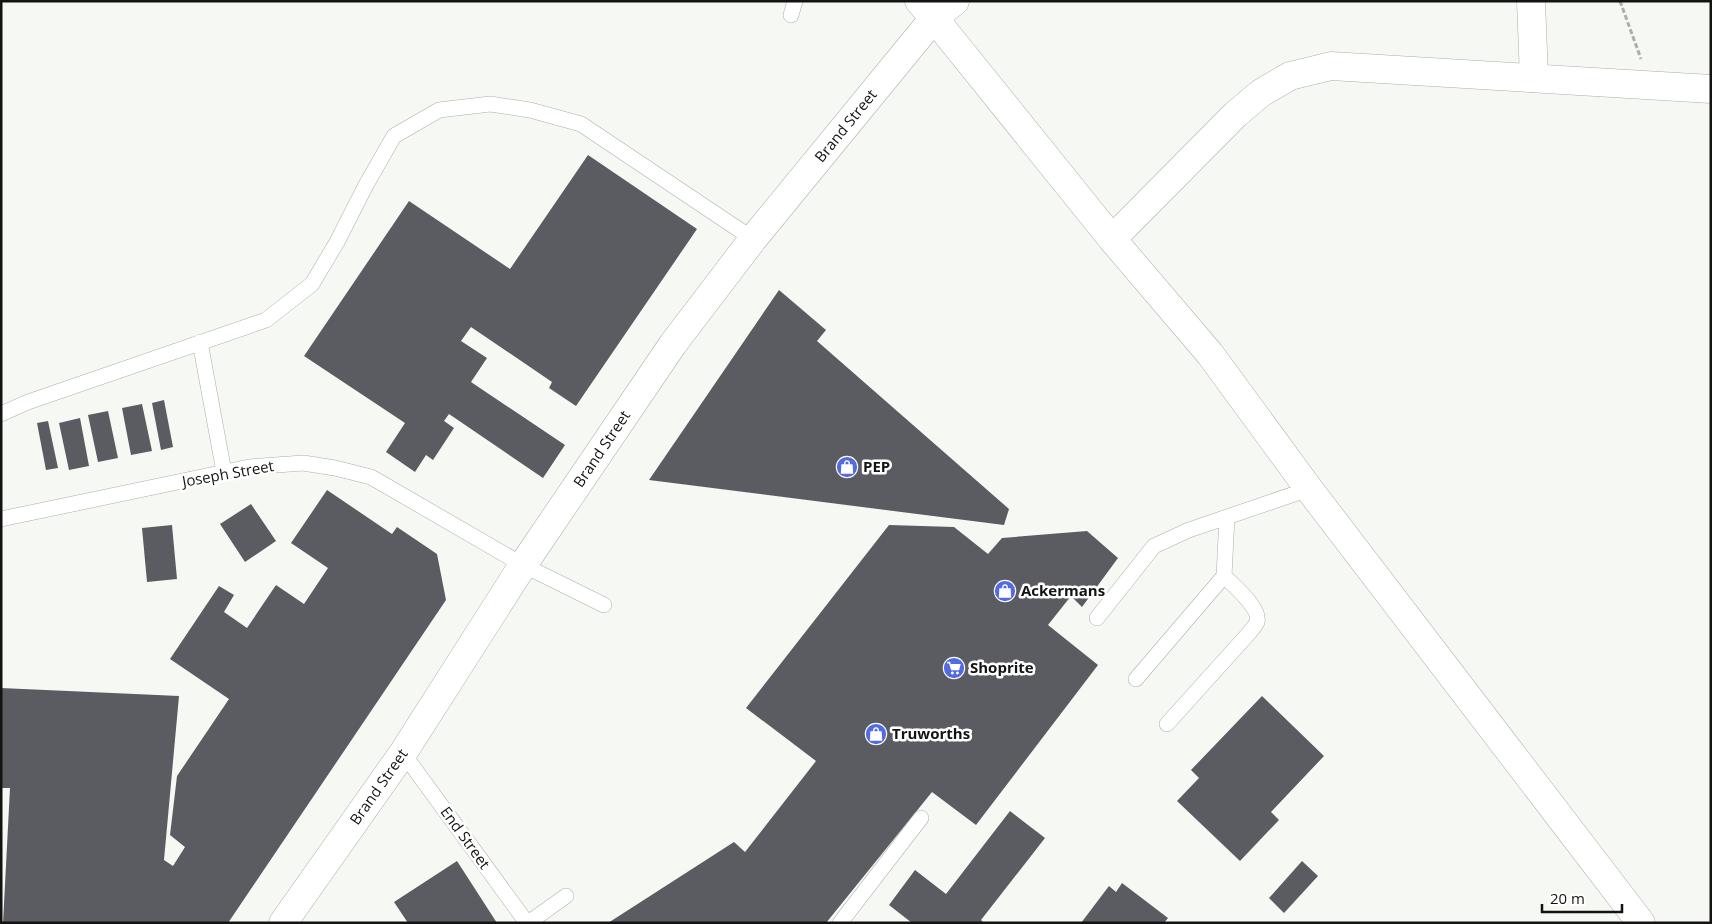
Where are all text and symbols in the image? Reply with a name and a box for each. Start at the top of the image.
street label: Brand Street [810,85,881,166]
street label: Brand Street [568,406,634,491]
street label: Joseph Street [178,455,275,491]
shop icon: PEP [835,455,859,479]
place label: PEP [863,456,890,476]
shop icon: Ackermans [993,579,1017,603]
place label: Ackermans [1021,580,1105,600]
supermarket icon: Shoprite [942,656,966,680]
place label: Shoprite [970,657,1034,677]
shop icon: Truworths [864,722,888,746]
place label: Truworths [892,723,970,743]
street label: Brand Street [345,745,412,828]
street label: End Street [436,802,495,873]
scale bar [1542,882,1622,914]
text: 20 m [1550,888,1585,908]

